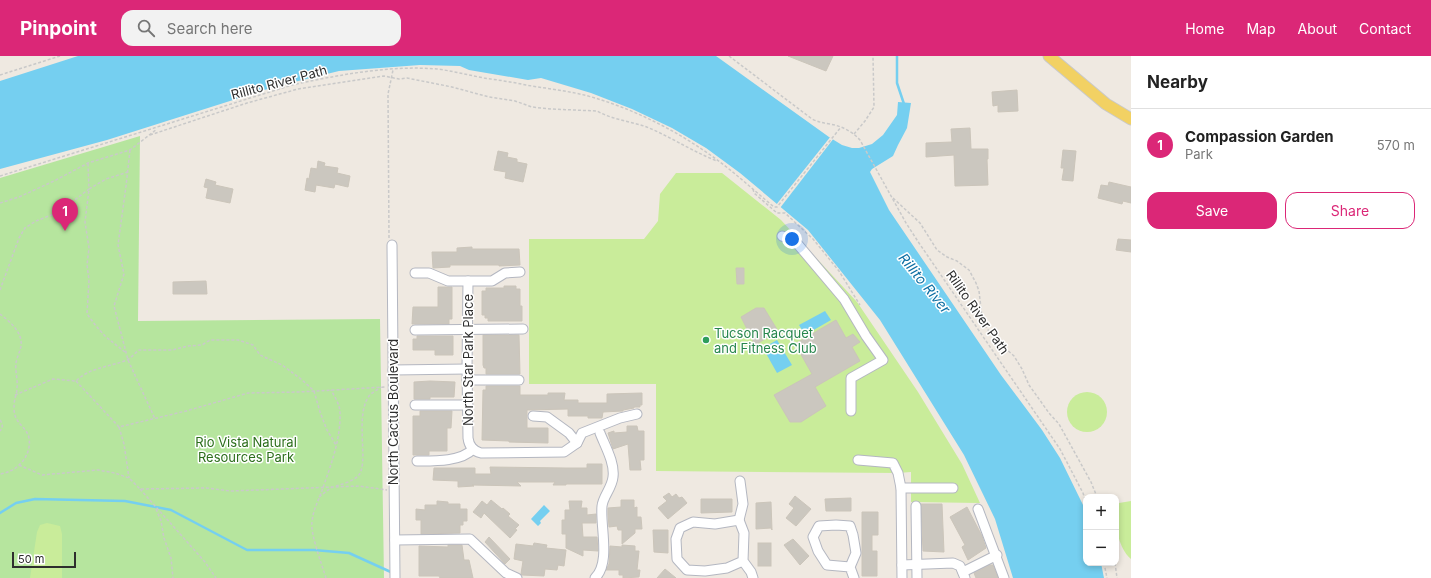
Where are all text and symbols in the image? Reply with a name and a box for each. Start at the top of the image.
search box [121,10,401,46]
text: Pinpoint [20,17,97,40]
icon: search [135,17,157,39]
text: Search here [167,19,253,38]
text: Home [1185,20,1224,37]
text: Map [1246,20,1276,37]
text: About [1298,20,1337,37]
text: Contact [1359,20,1411,37]
street label: Rillito River Path [229,61,329,103]
text: Nearby [1147,72,1208,92]
text: Compassion Garden [1185,127,1334,146]
text: 1 [1157,137,1163,153]
text: 570 m [1377,137,1415,153]
text: Park [1185,146,1213,162]
button: Save [1147,192,1277,229]
button: Share [1285,192,1415,229]
pin: 1 [52,198,78,231]
your location [782,229,802,249]
water label: Rillito River [896,249,955,317]
street label: Rillito River Path [943,267,1013,357]
street label: North Star Park Place [460,294,476,426]
place label: Tucson Racquet and Fitness Club [714,325,817,356]
marker: Tucson Racquet and Fitness Club [701,335,711,345]
street label: North Cactus Boulevard [385,339,401,485]
park label: Rio Vista Natural Resources Park [195,434,297,465]
map controls [1083,494,1119,566]
button: + [1083,494,1119,530]
button: − [1083,530,1119,566]
scale bar [12,550,76,569]
text: 50 m [18,552,44,566]

